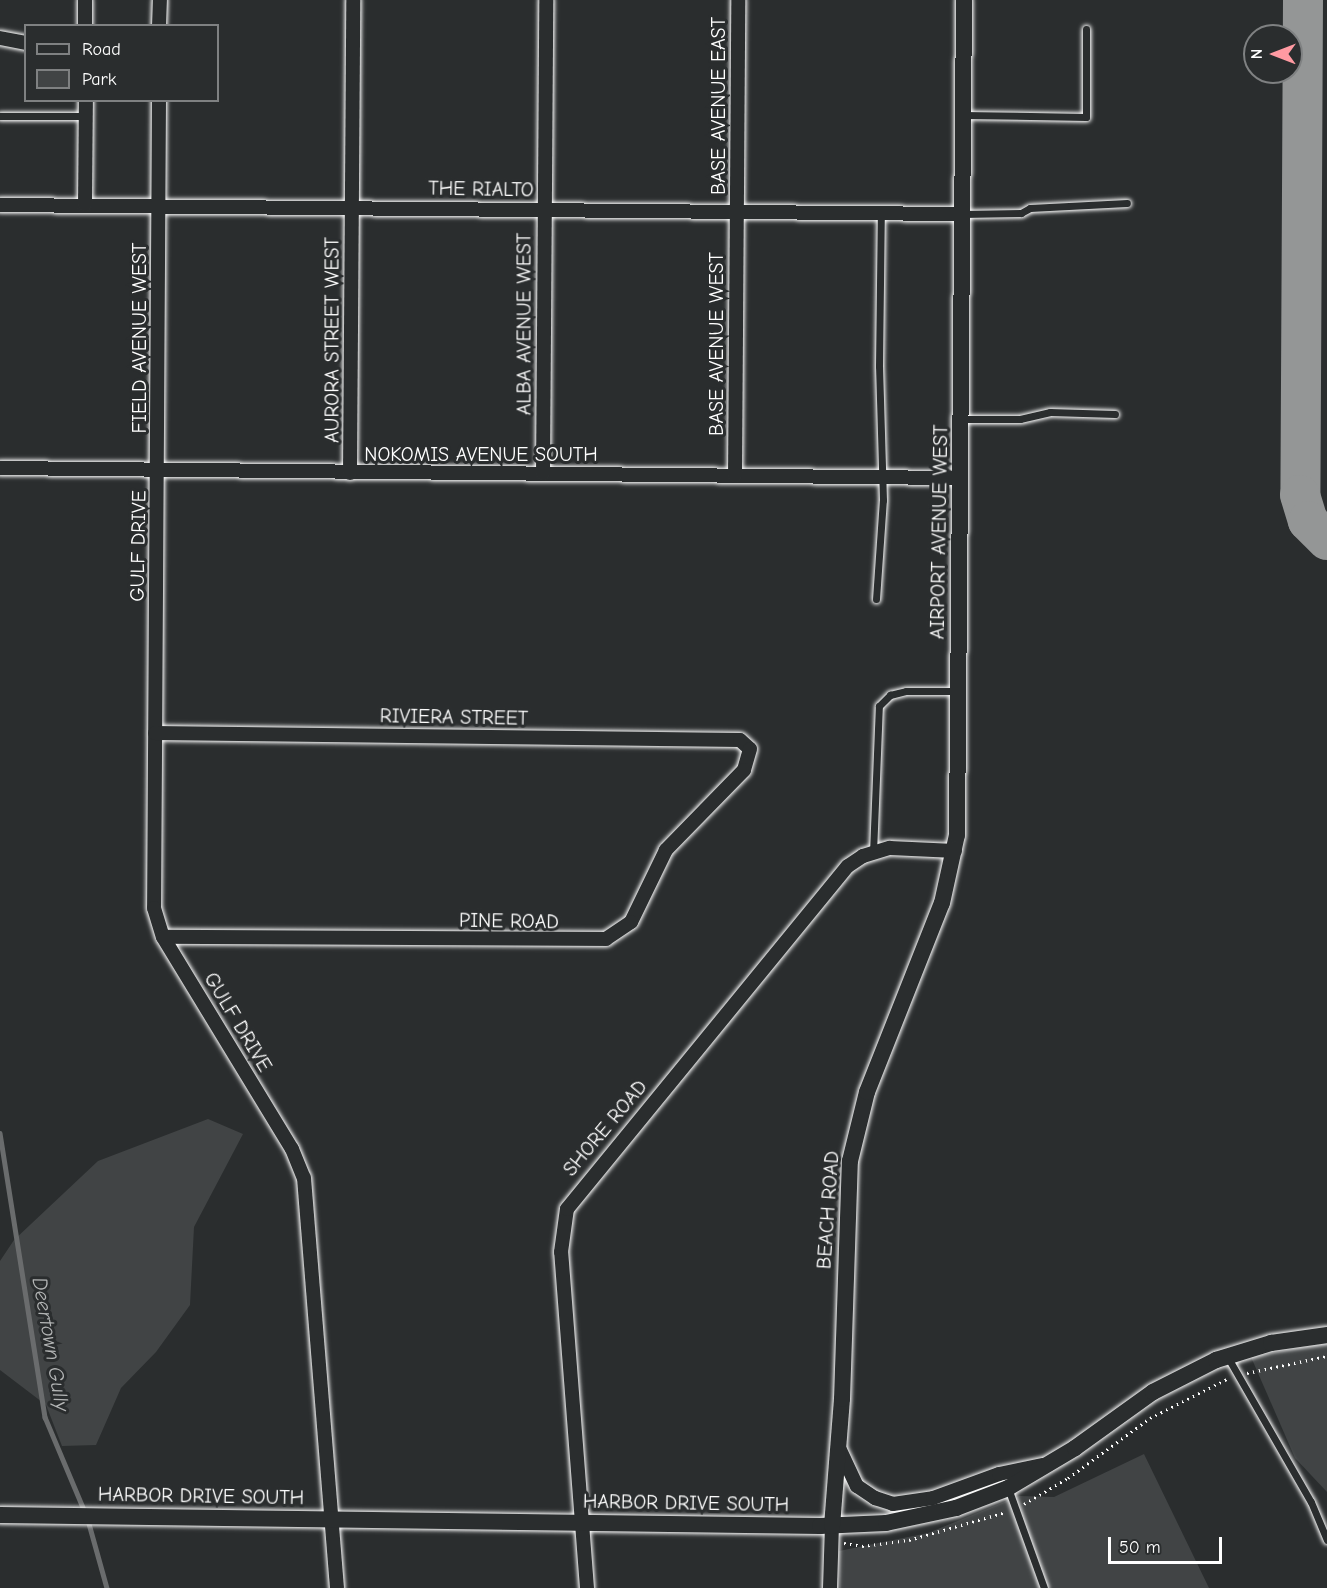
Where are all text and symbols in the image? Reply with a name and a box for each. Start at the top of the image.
street label: BASE AVENUE EAST [706,17,730,195]
legend [24,24,219,102]
north arrow [1243,24,1303,84]
text: Road [82,39,121,60]
text: N [1248,49,1266,59]
text: Park [82,69,116,90]
street label: THE RIALTO [428,176,534,202]
street label: ALBA AVENUE WEST [512,233,536,415]
street label: AURORA STREET WEST [320,237,344,443]
street label: FIELD AVENUE WEST [127,243,151,433]
street label: BASE AVENUE WEST [704,252,728,436]
street label: AIRPORT AVENUE WEST [925,424,953,640]
street label: NOKOMIS AVENUE SOUTH [364,442,598,466]
street label: GULF DRIVE [125,490,151,602]
street label: RIVIERA STREET [380,704,528,730]
street label: PINE ROAD [459,908,559,934]
street label: GULF DRIVE [199,968,277,1076]
street label: SHORE ROAD [558,1075,652,1181]
street label: BEACH ROAD [812,1150,844,1270]
water label: Deertown Gully [27,1275,75,1413]
street label: HARBOR DRIVE SOUTH [98,1482,304,1510]
street label: HARBOR DRIVE SOUTH [583,1489,789,1517]
scale bar [1111,1525,1225,1563]
text: 50 m [1119,1537,1161,1558]

